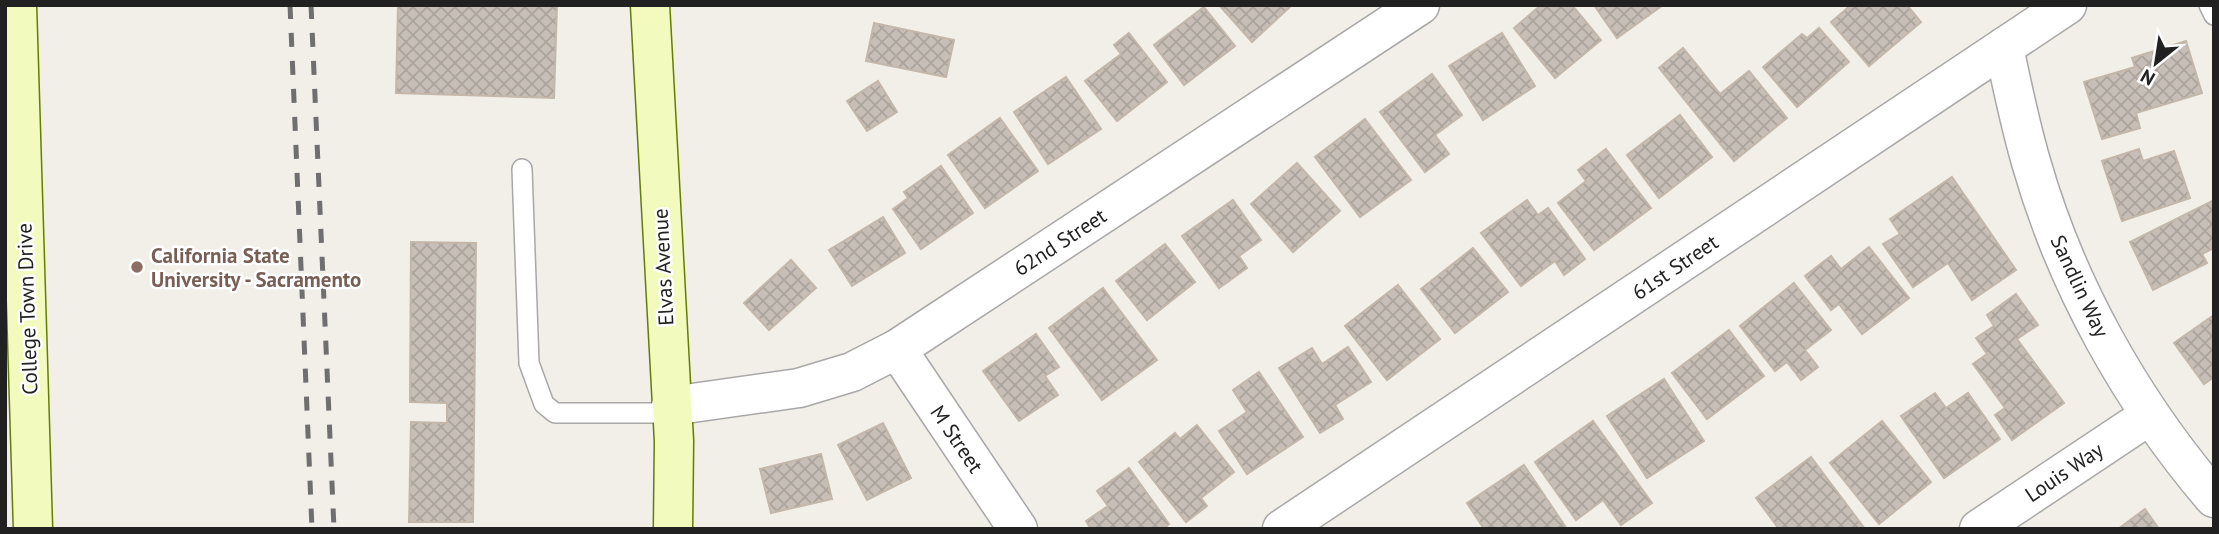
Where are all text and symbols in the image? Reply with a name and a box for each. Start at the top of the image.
north arrow [2121,28,2191,98]
text: N [2136,64,2159,91]
street label: 62nd Street [1009,202,1111,282]
street label: Elvas Avenue [646,208,680,326]
street label: College Town Drive [11,223,43,395]
street label: 61st Street [1627,228,1723,306]
street label: Sandlin Way [2045,231,2115,342]
place label: California State University - Sacramento [151,242,361,293]
marker: California State University - Sacramento [129,259,145,275]
street label: M Street [925,400,989,478]
street label: Louis Way [2020,436,2108,508]

